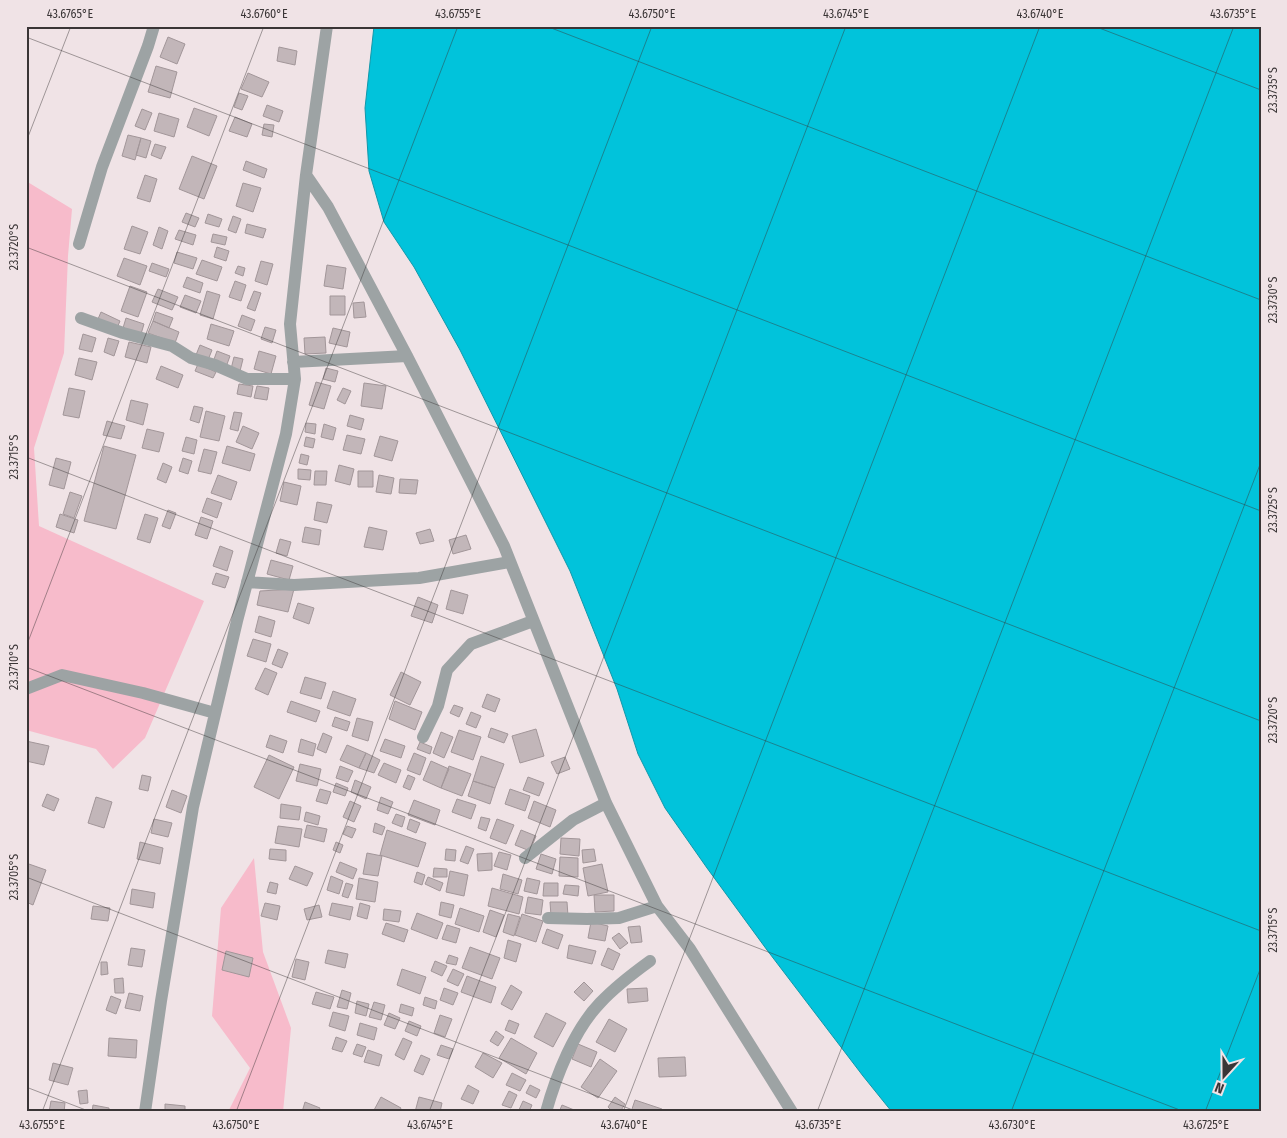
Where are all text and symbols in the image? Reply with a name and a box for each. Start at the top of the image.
text: 43.6765°E [47,7,94,21]
text: 43.6760°E [240,7,288,21]
text: 43.6755°E [435,7,481,21]
text: 43.6750°E [629,7,676,21]
text: 43.6745°E [823,7,869,21]
text: 43.6740°E [1017,7,1064,21]
text: 43.6735°E [1210,7,1256,21]
text: 23.3735°S [1266,67,1280,113]
text: 23.3720°S [7,224,21,270]
text: 23.3730°S [1266,277,1280,323]
text: 23.3715°S [7,434,21,480]
text: 23.3725°S [1266,487,1280,533]
text: 23.3710°S [7,644,21,690]
text: 23.3720°S [1266,697,1280,743]
text: 23.3705°S [7,854,21,900]
text: 23.3715°S [1266,907,1280,953]
north arrow [1200,1050,1250,1100]
text: N [1213,1078,1226,1097]
text: 43.6755°E [19,1118,65,1132]
text: 43.6750°E [213,1118,260,1132]
text: 43.6745°E [407,1118,453,1132]
text: 43.6740°E [601,1118,648,1132]
text: 43.6735°E [795,1118,841,1132]
text: 43.6730°E [989,1118,1036,1132]
text: 43.6725°E [1183,1118,1229,1132]

